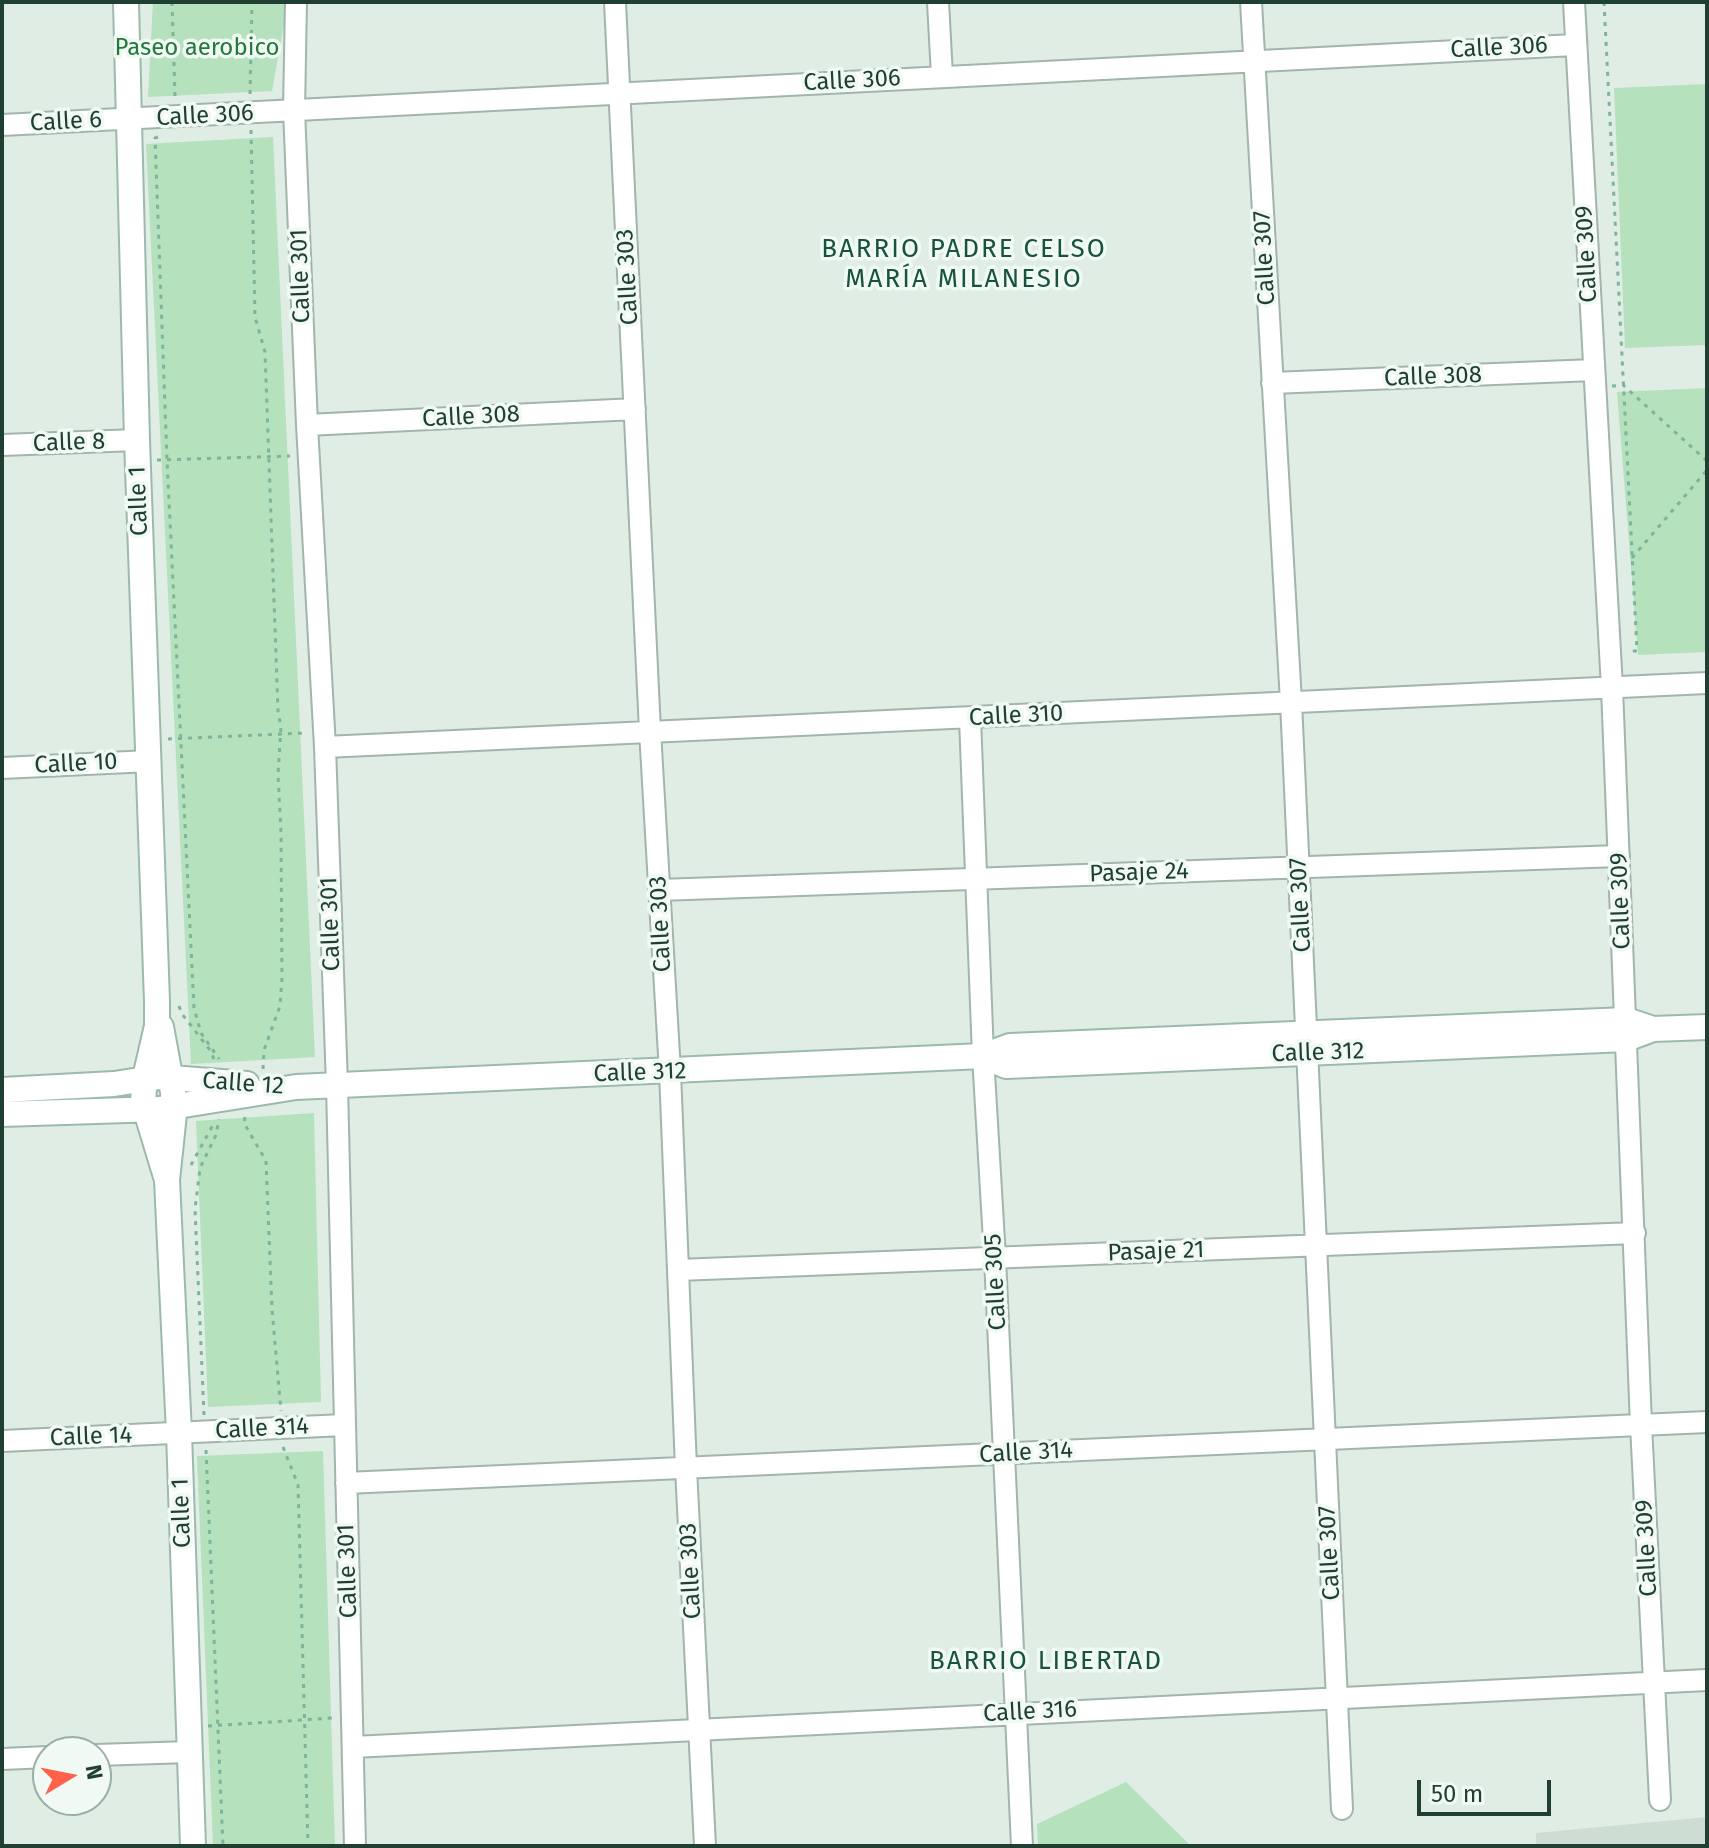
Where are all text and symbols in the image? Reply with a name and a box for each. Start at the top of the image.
street label: Calle 306 [1450,31,1548,65]
park label: Paseo aerobico [115,34,279,62]
street label: Calle 306 [803,64,901,98]
street label: Calle 306 [156,99,254,133]
street label: Calle 6 [29,106,103,138]
street label: Calle 309 [1570,205,1604,303]
street label: Calle 307 [1248,210,1282,306]
street label: Calle 301 [285,228,317,324]
street label: Calle 303 [611,228,645,326]
district label: BARRIO PADRE CELSO MARÍA MILANESIO [821,234,1107,296]
street label: Calle 308 [1384,361,1482,393]
street label: Calle 308 [421,400,521,434]
street label: Calle 8 [32,427,106,459]
street label: Calle 1 [123,466,155,536]
street label: Calle 310 [968,699,1064,733]
street label: Calle 10 [34,747,118,781]
street label: Calle 309 [1605,852,1637,950]
street label: Pasaje 24 [1089,857,1189,889]
street label: Calle 307 [1284,857,1318,953]
street label: Calle 303 [644,875,678,973]
street label: Calle 301 [315,876,347,972]
street label: Calle 312 [1271,1037,1365,1069]
street label: Calle 312 [593,1057,687,1089]
street label: Calle 12 [201,1067,285,1101]
street label: Calle 305 [979,1233,1013,1331]
street label: Pasaje 21 [1107,1236,1205,1268]
street label: Calle 314 [214,1412,310,1446]
street label: Calle 14 [49,1421,133,1453]
street label: Calle 314 [978,1436,1074,1470]
street label: Calle 1 [166,1478,198,1548]
street label: Calle 309 [1630,1499,1664,1597]
street label: Calle 307 [1313,1505,1347,1601]
street label: Calle 303 [674,1522,708,1620]
street label: Calle 301 [332,1523,364,1619]
district label: BARRIO LIBERTAD [929,1646,1163,1678]
street label: Calle 316 [982,1695,1078,1729]
north arrow [32,1736,112,1816]
text: N [80,1763,109,1782]
scale bar [1421,1764,1555,1814]
text: 50 m [1431,1780,1483,1808]

